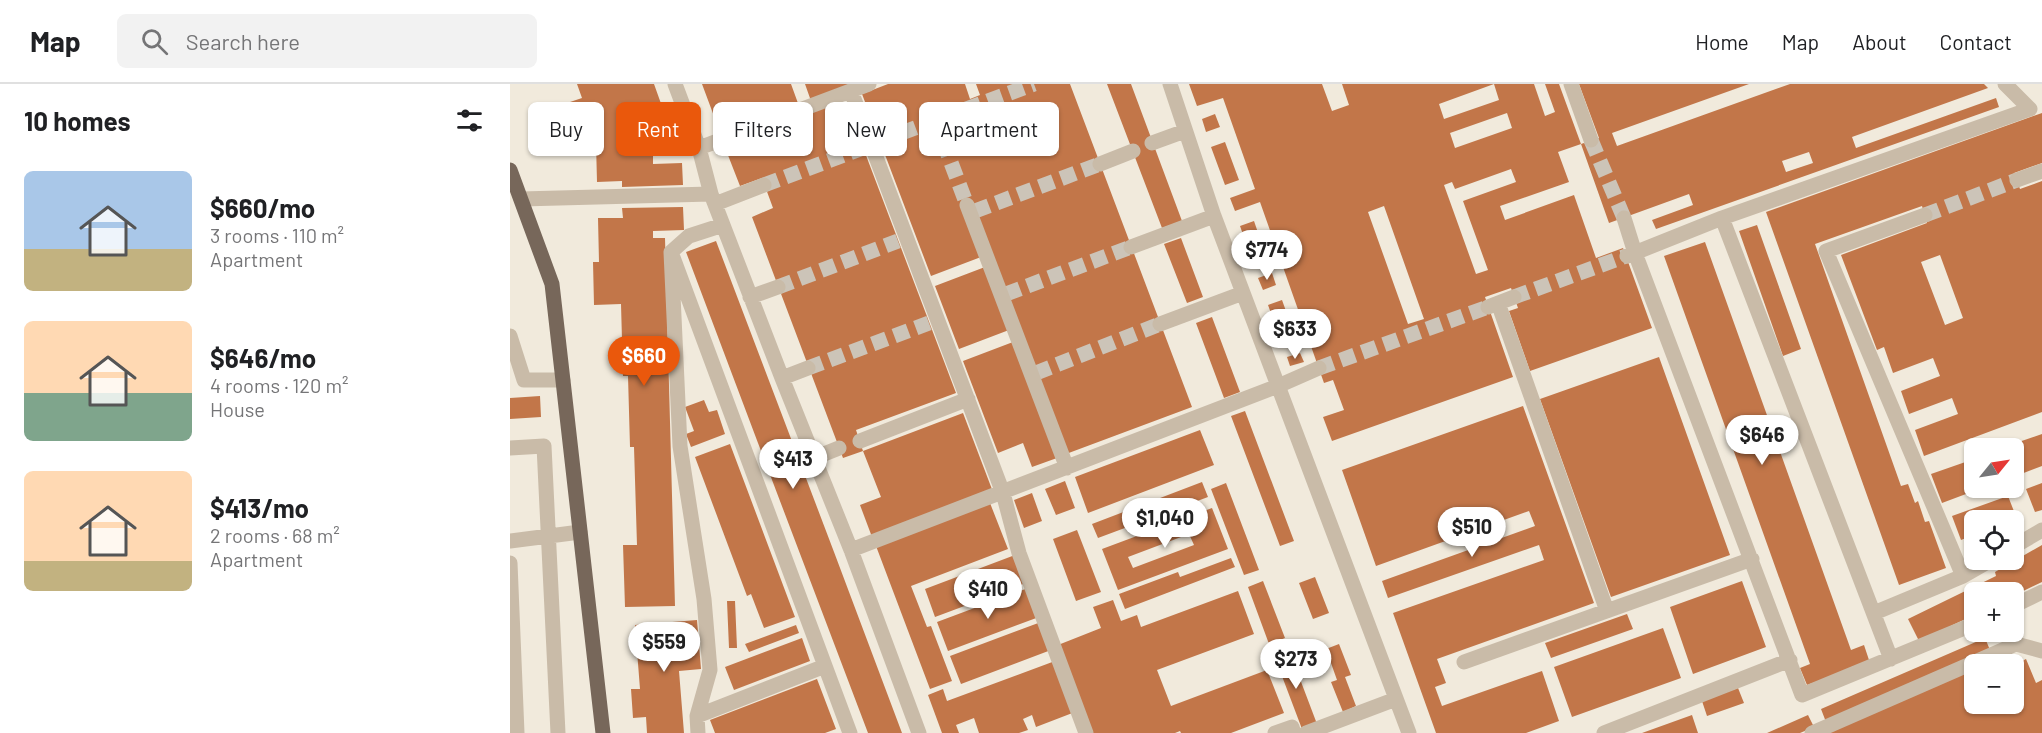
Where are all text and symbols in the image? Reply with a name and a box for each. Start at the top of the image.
search box [117,14,537,68]
text: Map [30,24,81,58]
icon: search [138,25,171,58]
text: Search here [186,28,300,54]
text: Home [1695,29,1749,54]
text: Map [1782,29,1819,54]
text: About [1852,29,1907,54]
text: Contact [1940,29,2012,54]
chip: Buy [528,102,604,156]
chip: Rent [616,102,701,156]
chip: Filters [713,102,813,156]
chip: New [825,102,907,156]
chip: Apartment [919,102,1059,156]
icon: filters [453,104,486,137]
text: 10 homes [24,105,131,136]
text: $660/mo [210,192,315,223]
icon: home [72,195,144,267]
text: 3 rooms · 110 m² [210,223,344,247]
pin: $774 [1231,230,1303,281]
text: $774 [1245,237,1289,261]
text: Apartment [210,247,303,271]
pin: $633 [1259,309,1331,360]
text: $633 [1273,316,1317,340]
pin: $660 [608,336,680,387]
text: $646/mo [210,342,316,373]
text: $660 [622,343,666,367]
icon: home [72,345,144,417]
text: 4 rooms · 120 m² [210,373,348,397]
text: House [210,397,265,421]
pin: $646 [1726,415,1798,466]
text: $646 [1739,422,1785,446]
north arrow [1964,438,2024,498]
map controls [1964,438,2024,714]
pin: $413 [757,439,829,490]
text: $413 [773,446,813,470]
text: $413/mo [210,492,309,523]
icon: home [72,495,144,567]
pin: $1,040 [1116,498,1214,549]
text: $1,040 [1136,505,1194,529]
pin: $510 [1436,507,1508,558]
button: locate [1964,510,2024,570]
text: $510 [1452,514,1492,538]
text: 2 rooms · 68 m² [210,523,340,547]
text: Apartment [210,547,303,571]
pin: $410 [952,569,1024,620]
text: $410 [968,576,1008,600]
button: + [1964,582,2024,642]
pin: $559 [628,622,700,673]
text: $559 [642,629,686,653]
pin: $273 [1260,639,1332,690]
text: $273 [1274,646,1318,670]
button: − [1964,654,2024,714]

